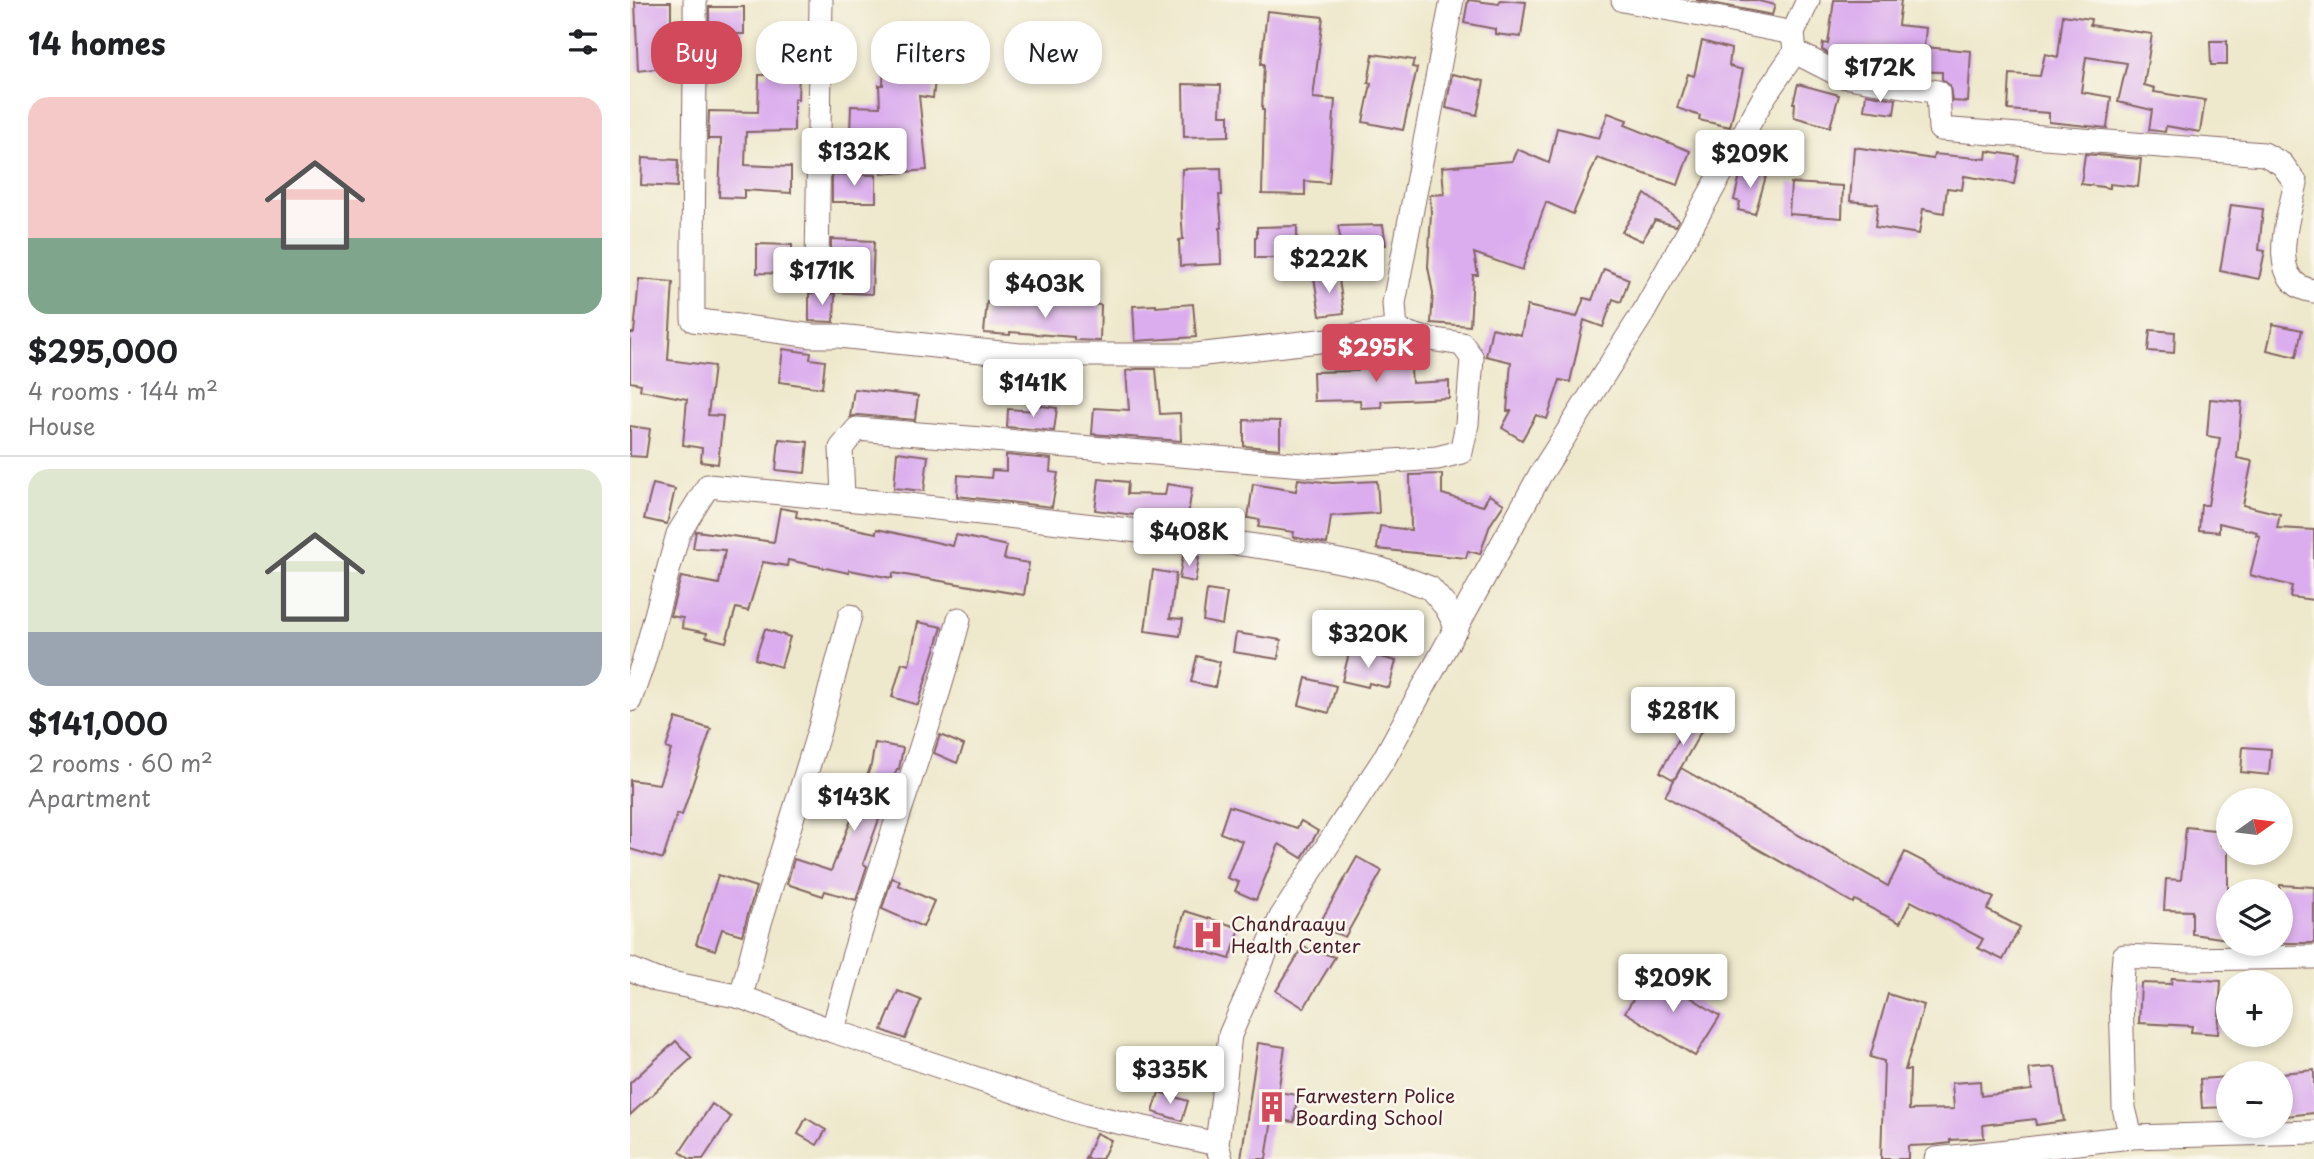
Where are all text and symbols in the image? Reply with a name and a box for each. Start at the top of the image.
text: 14 homes [28,20,166,65]
chip: Buy [651,21,742,84]
chip: Rent [756,21,857,84]
chip: Filters [871,21,990,84]
chip: New [1004,21,1102,84]
icon: filters [564,23,602,61]
pin: $172K [1831,44,1929,104]
text: $172K [1844,49,1916,84]
pin: $132K [805,128,903,188]
pin: $209K [1701,130,1799,190]
text: $132K [818,133,890,168]
text: $209K [1711,135,1789,170]
icon: home [252,142,378,268]
pin: $222K [1280,236,1378,295]
text: $222K [1290,240,1368,275]
pin: $171K [773,247,871,307]
text: $171K [789,252,855,287]
pin: $403K [996,260,1094,320]
text: $403K [1005,265,1085,300]
pin: $295K [1327,324,1425,384]
text: $295,000 [28,328,178,373]
text: $295K [1338,329,1414,364]
pin: $141K [984,360,1082,419]
text: $141K [999,364,1067,399]
text: 4 rooms · 144 m² [28,373,218,408]
text: House [28,408,95,443]
pin: $408K [1140,508,1238,568]
text: $408K [1149,513,1229,548]
icon: home [252,514,378,640]
pin: $320K [1319,610,1417,670]
text: $320K [1328,615,1408,650]
pin: $281K [1634,688,1732,747]
text: $281K [1647,692,1719,727]
text: $141,000 [28,700,168,745]
text: 2 rooms · 60 m² [28,745,213,780]
pin: $143K [805,774,903,833]
text: $143K [818,778,890,813]
text: Apartment [28,780,151,815]
north arrow [2216,788,2292,864]
map controls [2216,788,2293,1138]
button: layers [2216,879,2293,956]
place label: Chandraayu Health Center [1231,909,1361,959]
hospital icon: Chandraayu Health Center [1191,918,1225,952]
pin: $209K [1624,954,1722,1014]
text: $209K [1634,959,1712,994]
button: + [2216,970,2293,1047]
pin: $335K [1121,1046,1219,1106]
text: $335K [1132,1051,1208,1086]
button: − [2216,1061,2293,1138]
place label: Farwestern Police Boarding School [1295,1081,1455,1131]
building icon: Farwestern Police Boarding School [1255,1090,1289,1124]

